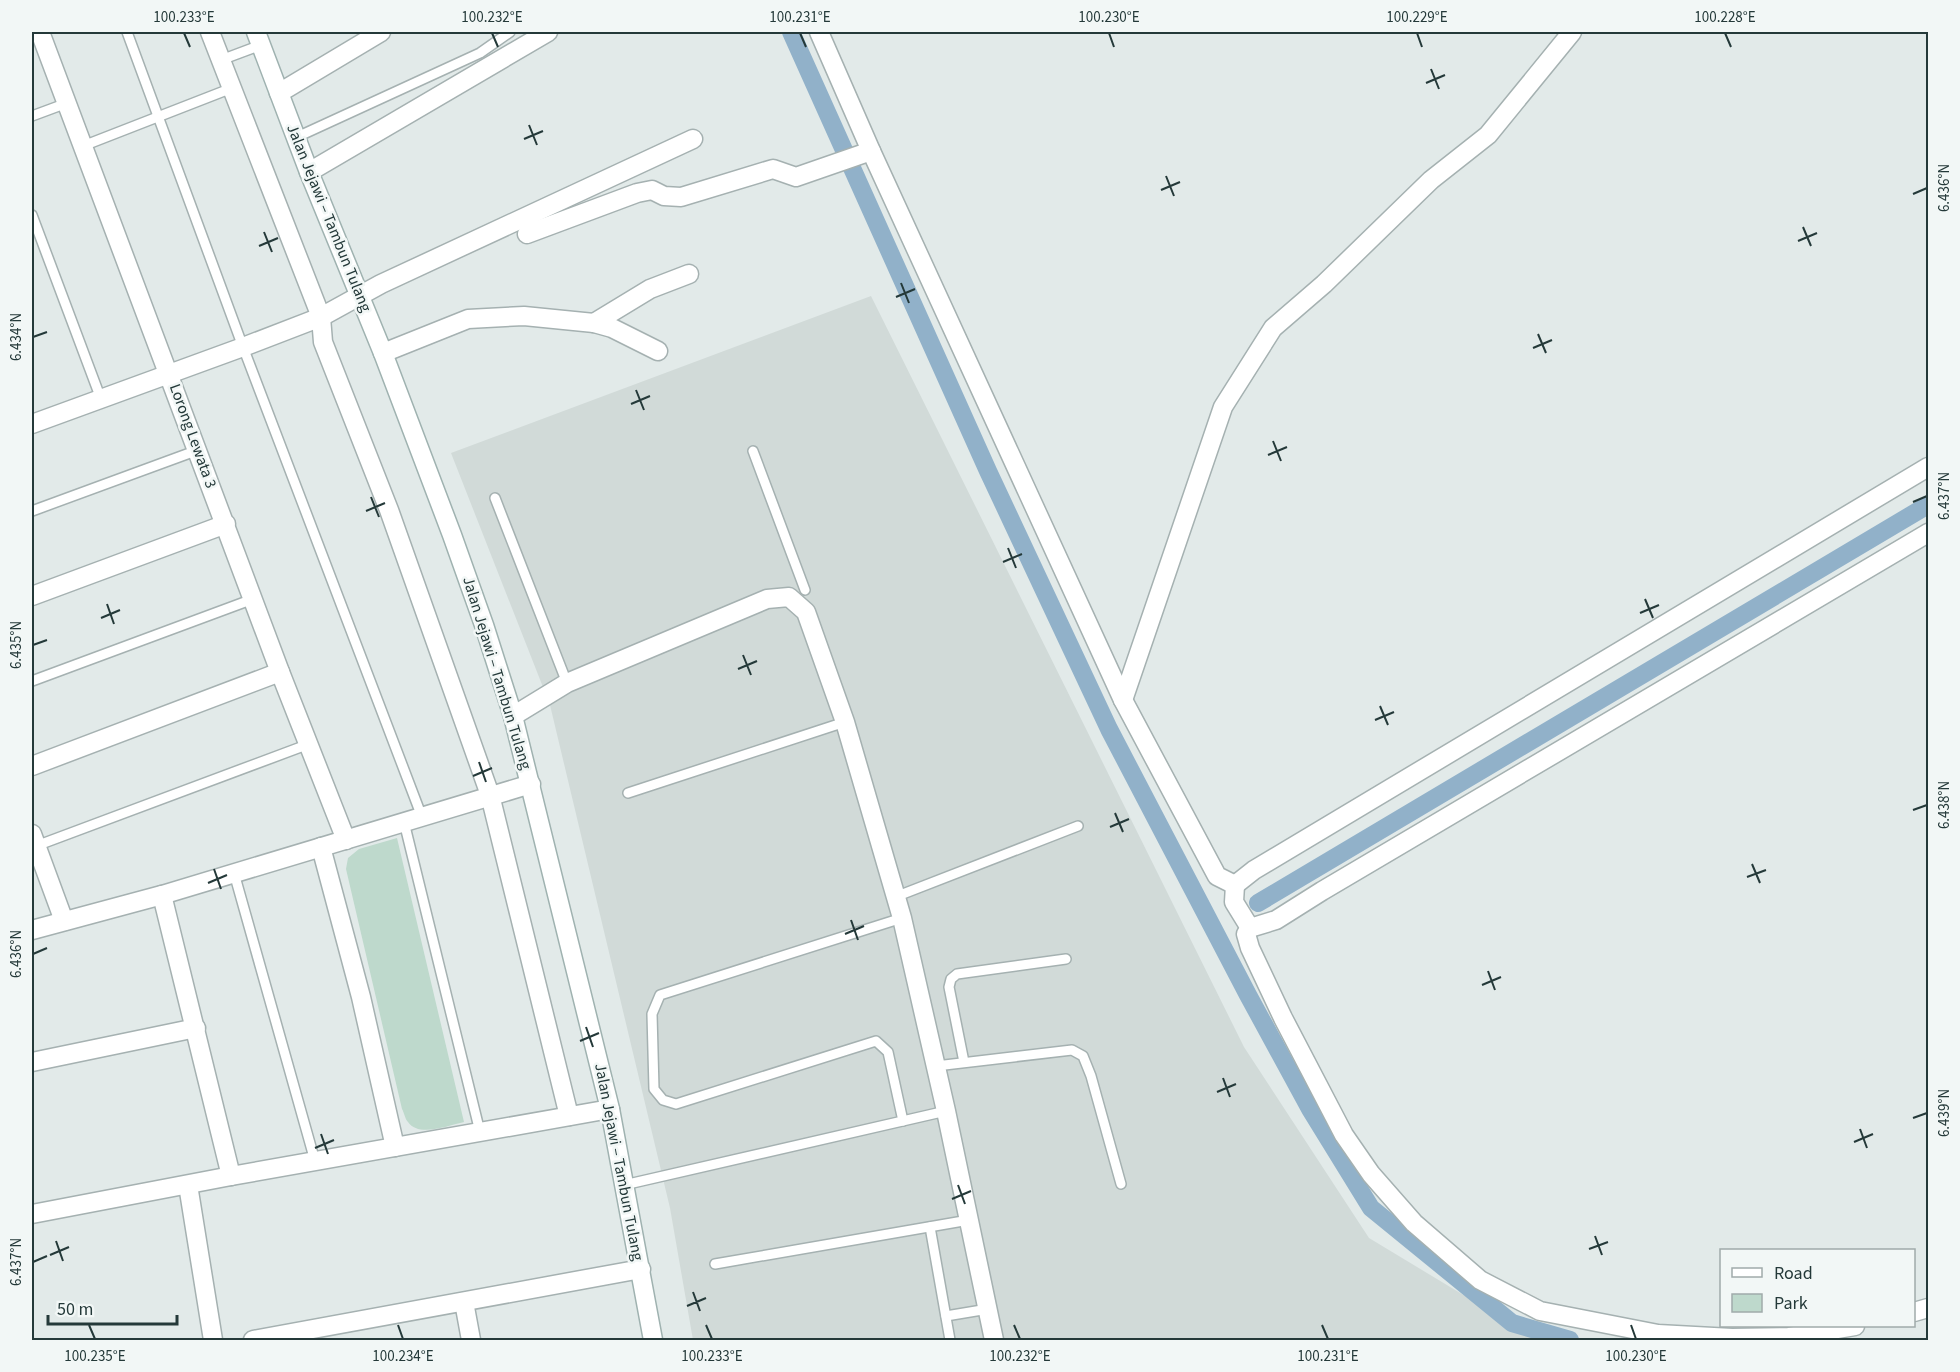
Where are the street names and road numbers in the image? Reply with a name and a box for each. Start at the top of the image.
street label: Jalan Jejawi – Tambun Tulang [281,121,377,315]
street label: Lorong Lewata 3 [164,381,222,491]
street label: Jalan Jejawi – Tambun Tulang [457,574,537,772]
street label: Jalan Jejawi – Tambun Tulang [589,1061,649,1263]

